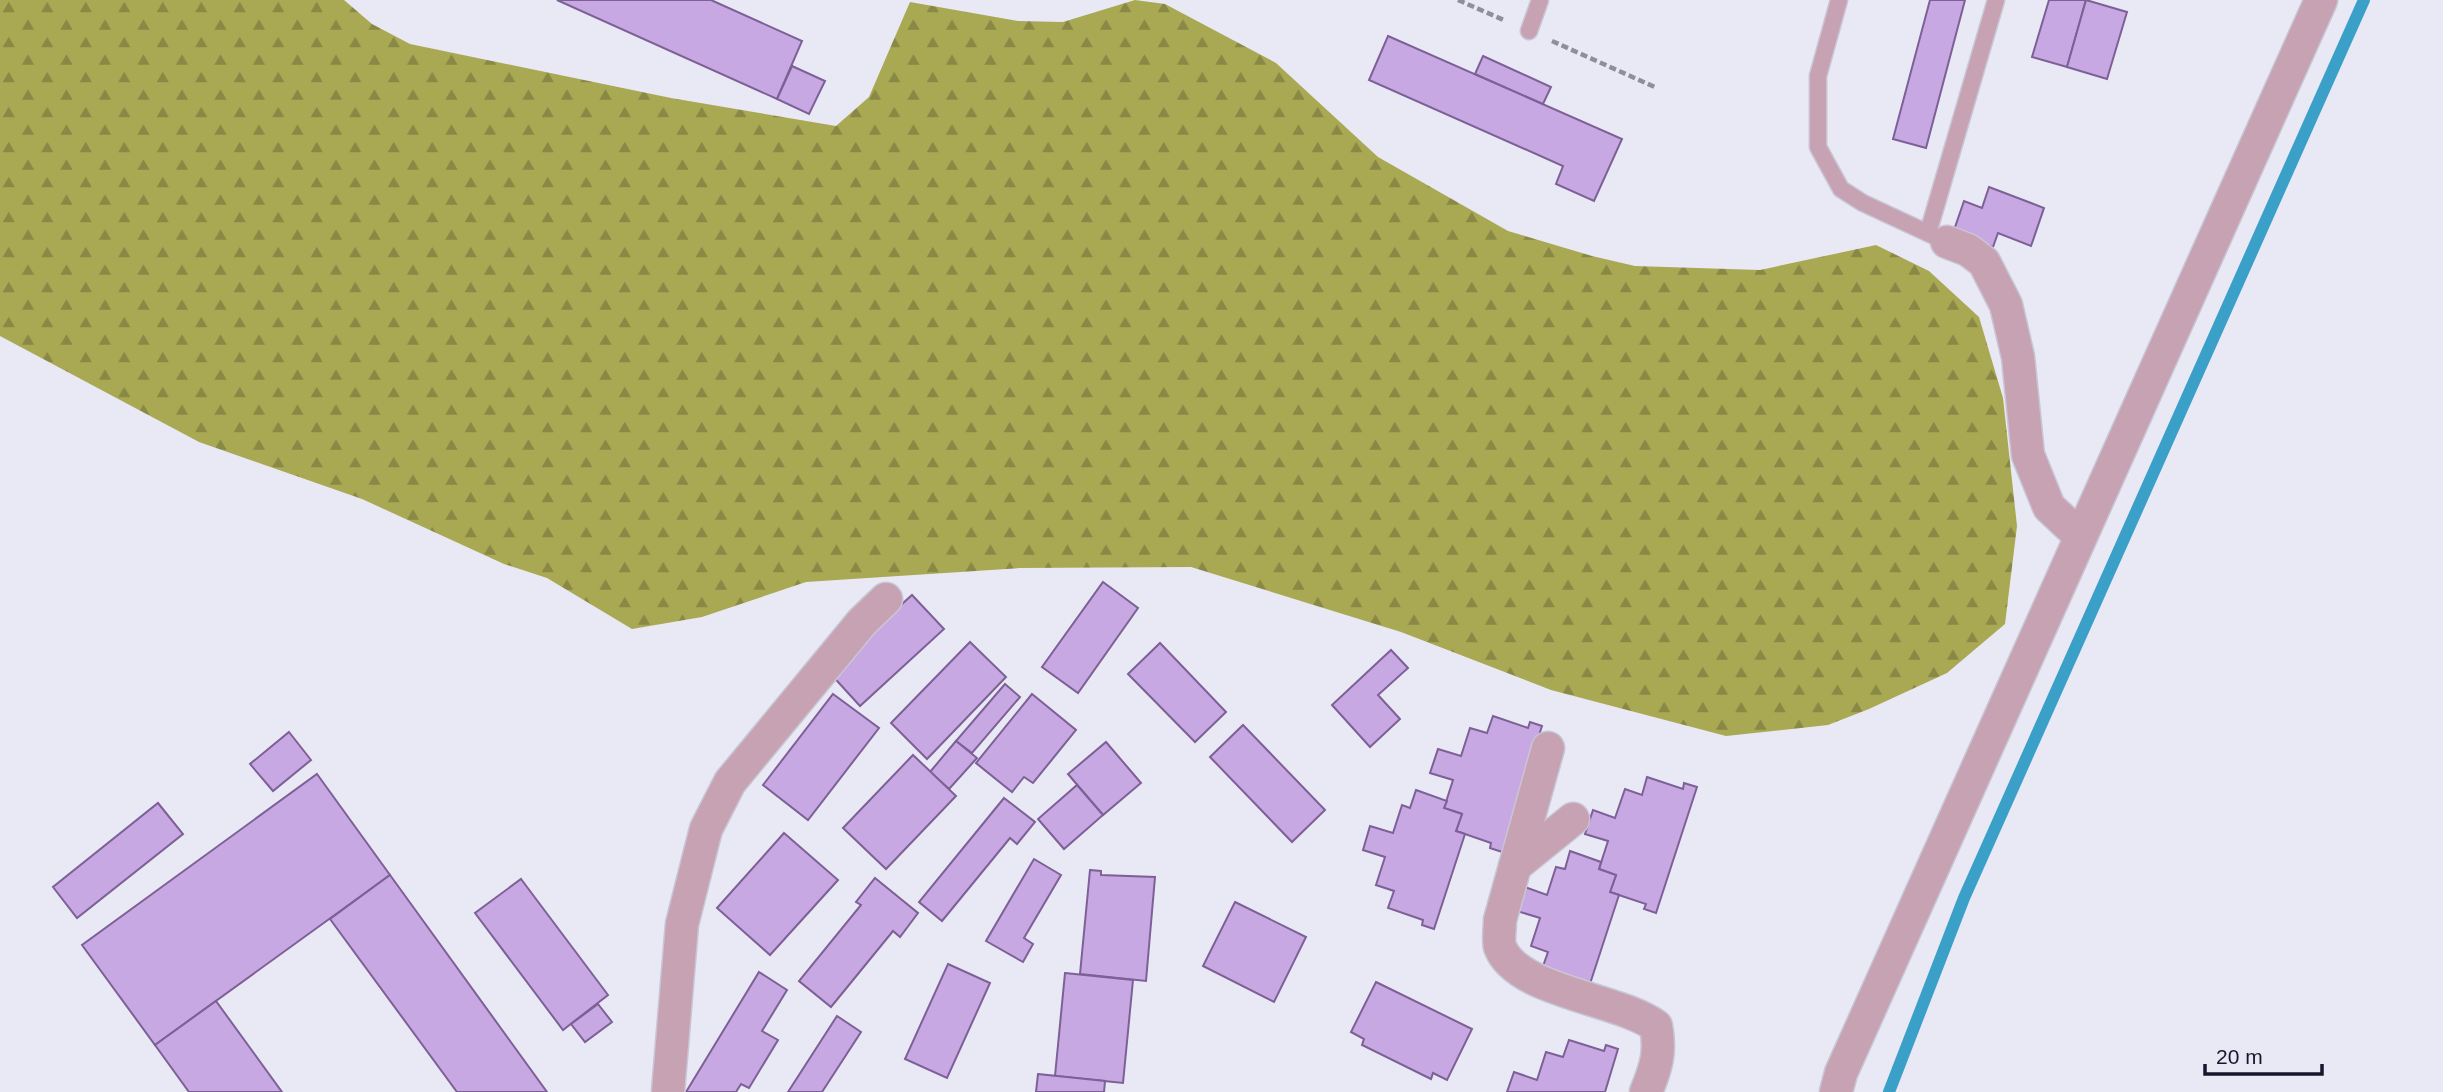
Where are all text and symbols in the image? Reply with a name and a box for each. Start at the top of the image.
scale bar [2205,1032,2322,1076]
text: 20 m [2216,1045,2263,1068]

